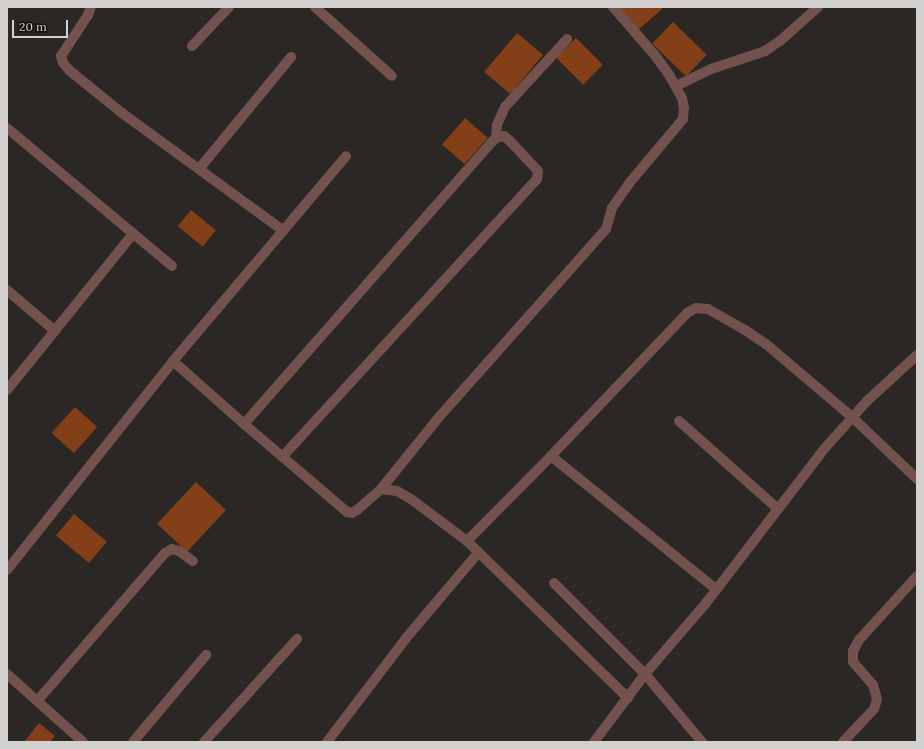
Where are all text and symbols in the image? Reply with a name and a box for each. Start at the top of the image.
scale bar [14,12,70,38]
text: 20 m [19,19,47,34]

